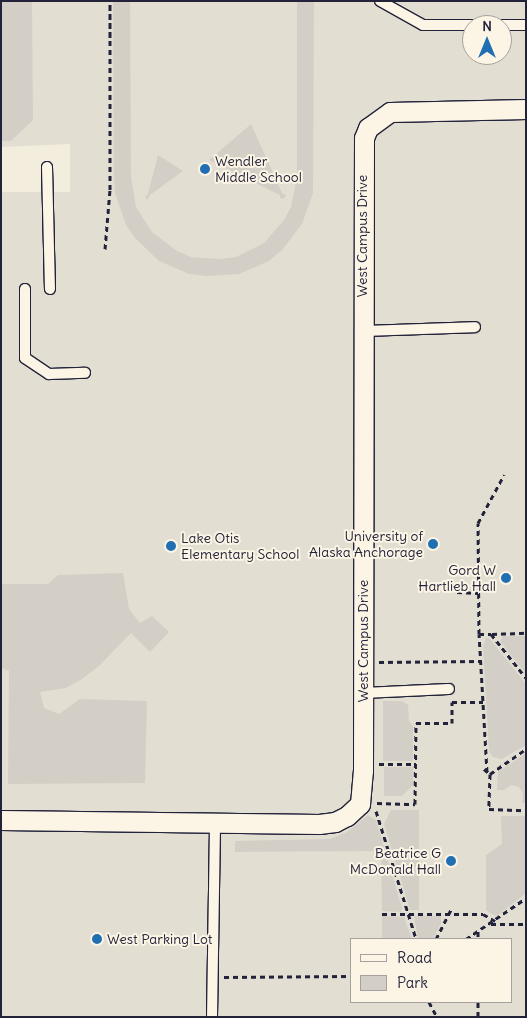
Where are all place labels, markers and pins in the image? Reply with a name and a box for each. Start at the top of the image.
place label: Wendler Middle School [215,153,302,186]
marker: Wendler Middle School [199,163,211,175]
place label: University of Alaska Anchorage [309,528,423,560]
place label: Lake Otis Elementary School [181,530,299,562]
marker: University of Alaska Anchorage [427,538,439,550]
marker: Lake Otis Elementary School [165,540,177,552]
place label: Gord W Hartlieb Hall [418,562,496,594]
marker: Gord W Hartlieb Hall [500,572,512,584]
place label: Beatrice G McDonald Hall [350,845,441,878]
marker: Beatrice G McDonald Hall [445,855,457,867]
place label: West Parking Lot [107,931,212,947]
marker: West Parking Lot [91,933,103,945]

